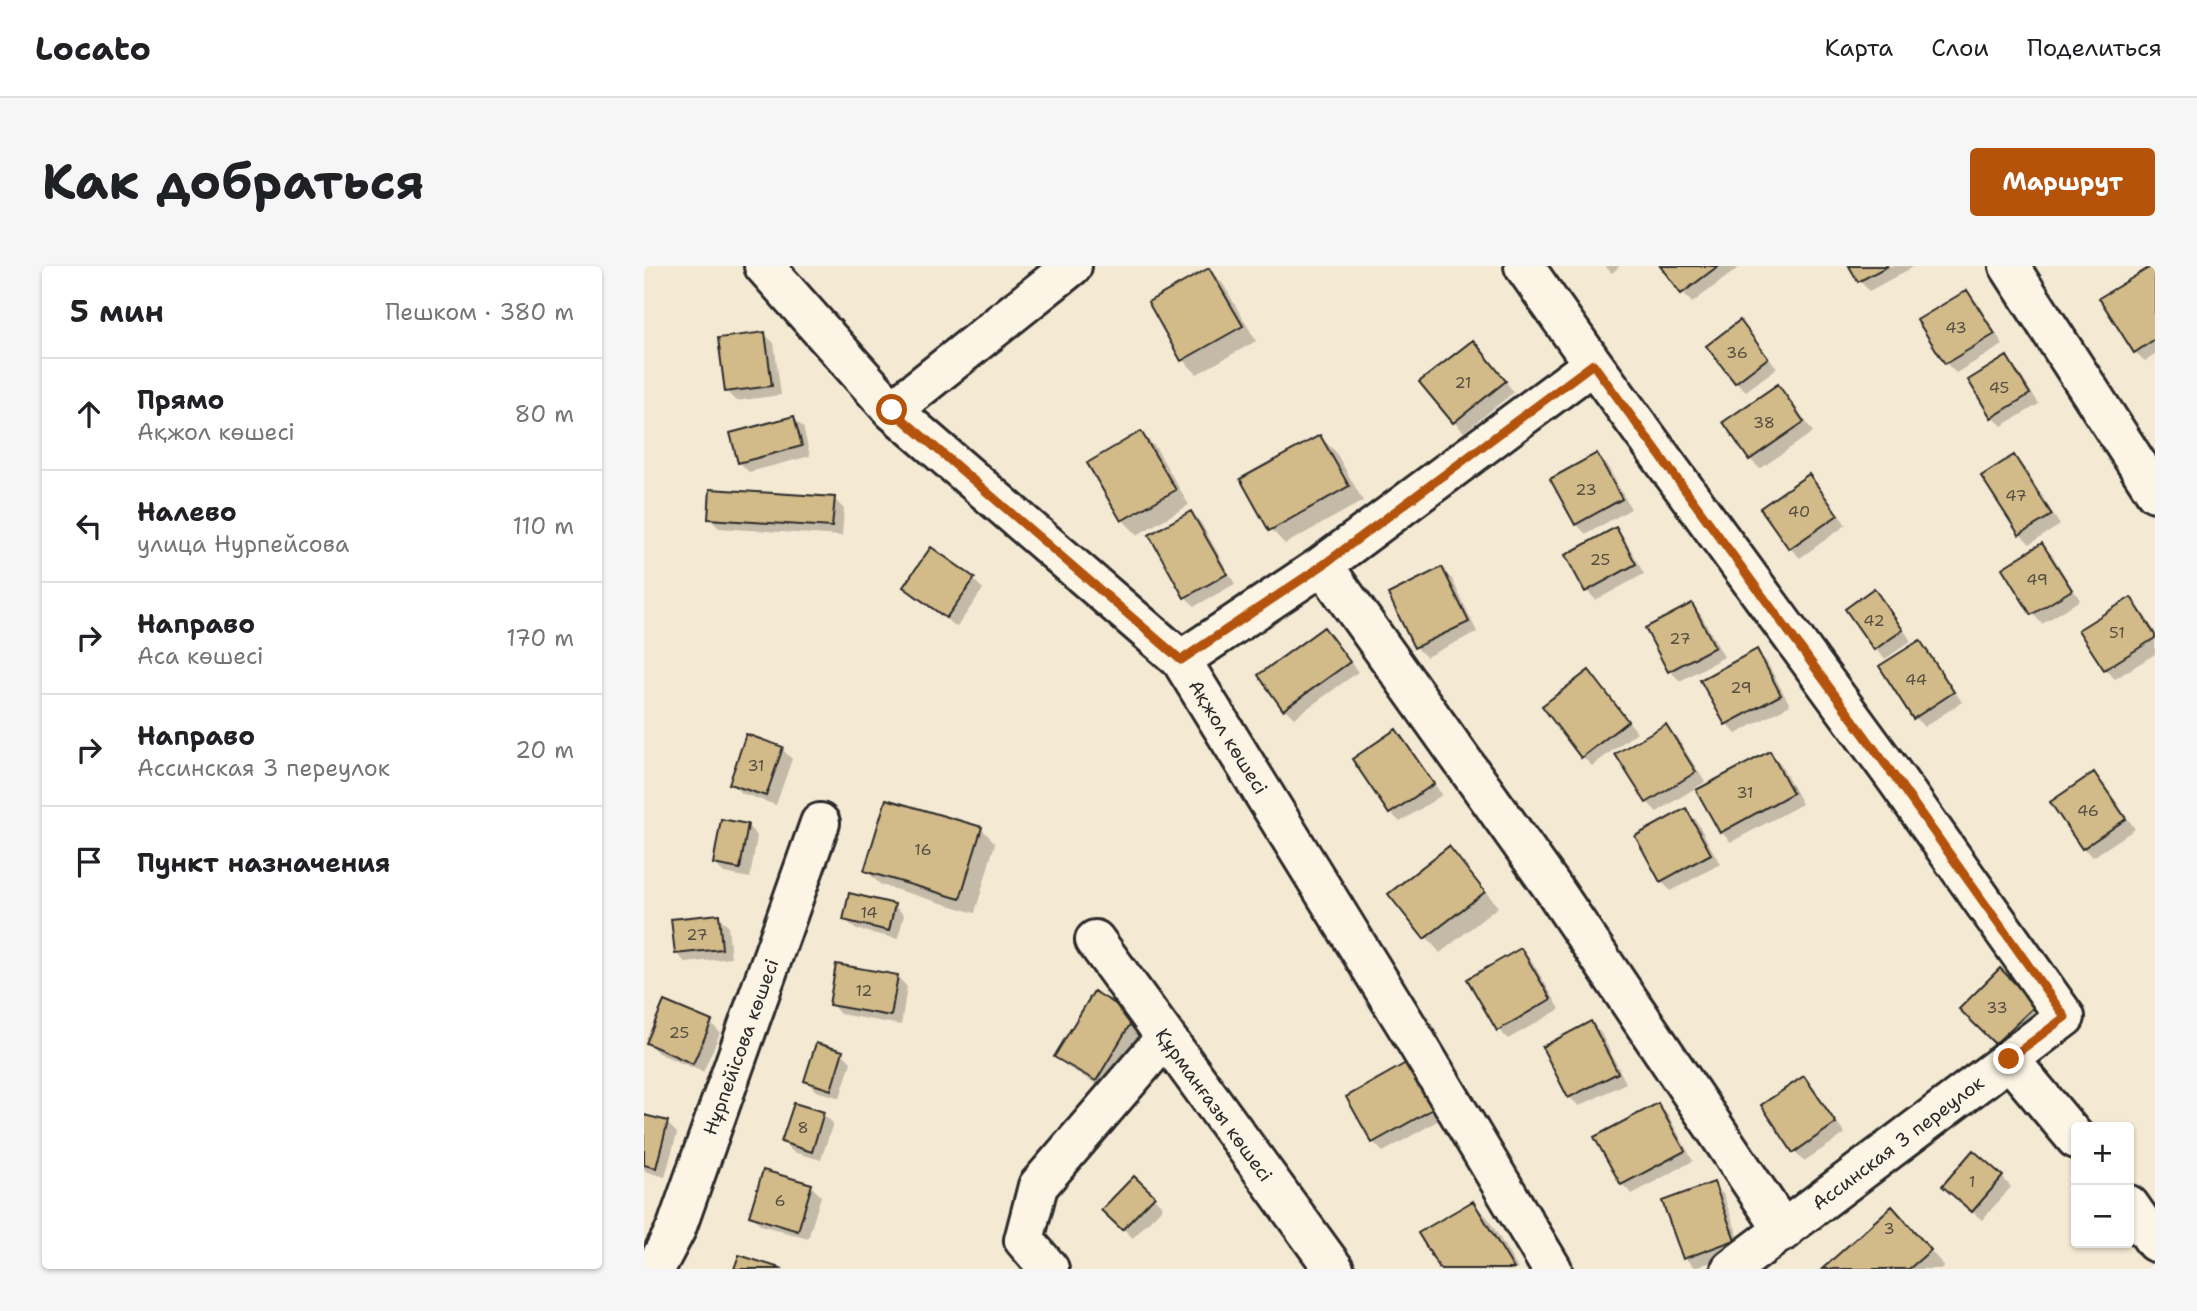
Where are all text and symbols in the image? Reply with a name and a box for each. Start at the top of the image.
text: Locato [35,26,151,71]
text: Карта [1825,32,1893,64]
text: Слои [1931,32,1989,64]
text: Поделиться [2027,32,2162,64]
button: Маршрут [1970,148,2155,216]
text: Как добраться [42,149,424,215]
text: 5 мин [70,291,164,332]
text: Пешком · 380 m [385,297,574,327]
house number: 43 [1945,317,1967,338]
house number: 36 [1726,342,1748,363]
house number: 21 [1454,372,1472,393]
house number: 45 [1989,377,2009,398]
text: Прямо [137,382,225,417]
route start [876,394,907,425]
icon: ahead [70,395,108,433]
text: 80 m [515,399,574,429]
house number: 38 [1753,412,1775,433]
text: Ақжол көшесі [137,417,295,447]
house number: 23 [1575,479,1597,500]
house number: 47 [2005,485,2027,506]
text: Налево [137,494,237,529]
house number: 40 [1788,501,1810,522]
icon: left [70,507,108,545]
text: 110 m [512,511,574,541]
text: улица Нурпейсова [137,529,349,559]
house number: 25 [1590,549,1610,570]
house number: 49 [2026,569,2048,590]
text: Направо [137,606,255,641]
house number: 42 [1863,610,1885,631]
icon: right [70,619,108,657]
house number: 51 [2109,622,2125,643]
text: 170 m [506,623,574,653]
house number: 27 [1669,628,1691,649]
text: Аса көшесі [137,641,263,671]
house number: 44 [1905,669,1927,690]
street label: Ақжол көшесі [1183,675,1273,799]
house number: 29 [1730,677,1752,698]
text: Направо [137,718,255,753]
icon: right [70,731,108,769]
text: 20 m [515,735,574,765]
text: Ассинская 3 переулок [137,753,390,783]
house number: 31 [747,755,765,776]
house number: 31 [1736,782,1754,803]
house number: 46 [2077,800,2099,821]
house number: 16 [914,839,932,860]
icon: arrive [70,843,108,881]
text: Пункт назначения [137,845,390,880]
house number: 14 [860,902,878,923]
house number: 27 [686,924,708,945]
street label: Нұрпейісова көшесі [697,955,785,1139]
house number: 12 [855,980,873,1001]
house number: 33 [1986,997,2008,1018]
house number: 25 [669,1022,689,1043]
street label: Құрманғазы көшесі [1150,1023,1278,1187]
route end [1993,1043,2024,1074]
street label: Ассинская 3 переулок [1807,1070,1989,1216]
house number: 8 [797,1117,809,1138]
map controls [2071,1122,2134,1248]
button: + [2071,1122,2134,1185]
house number: 1 [1969,1171,1975,1192]
button: − [2071,1185,2134,1248]
house number: 6 [774,1190,786,1211]
house number: 3 [1883,1218,1895,1239]

